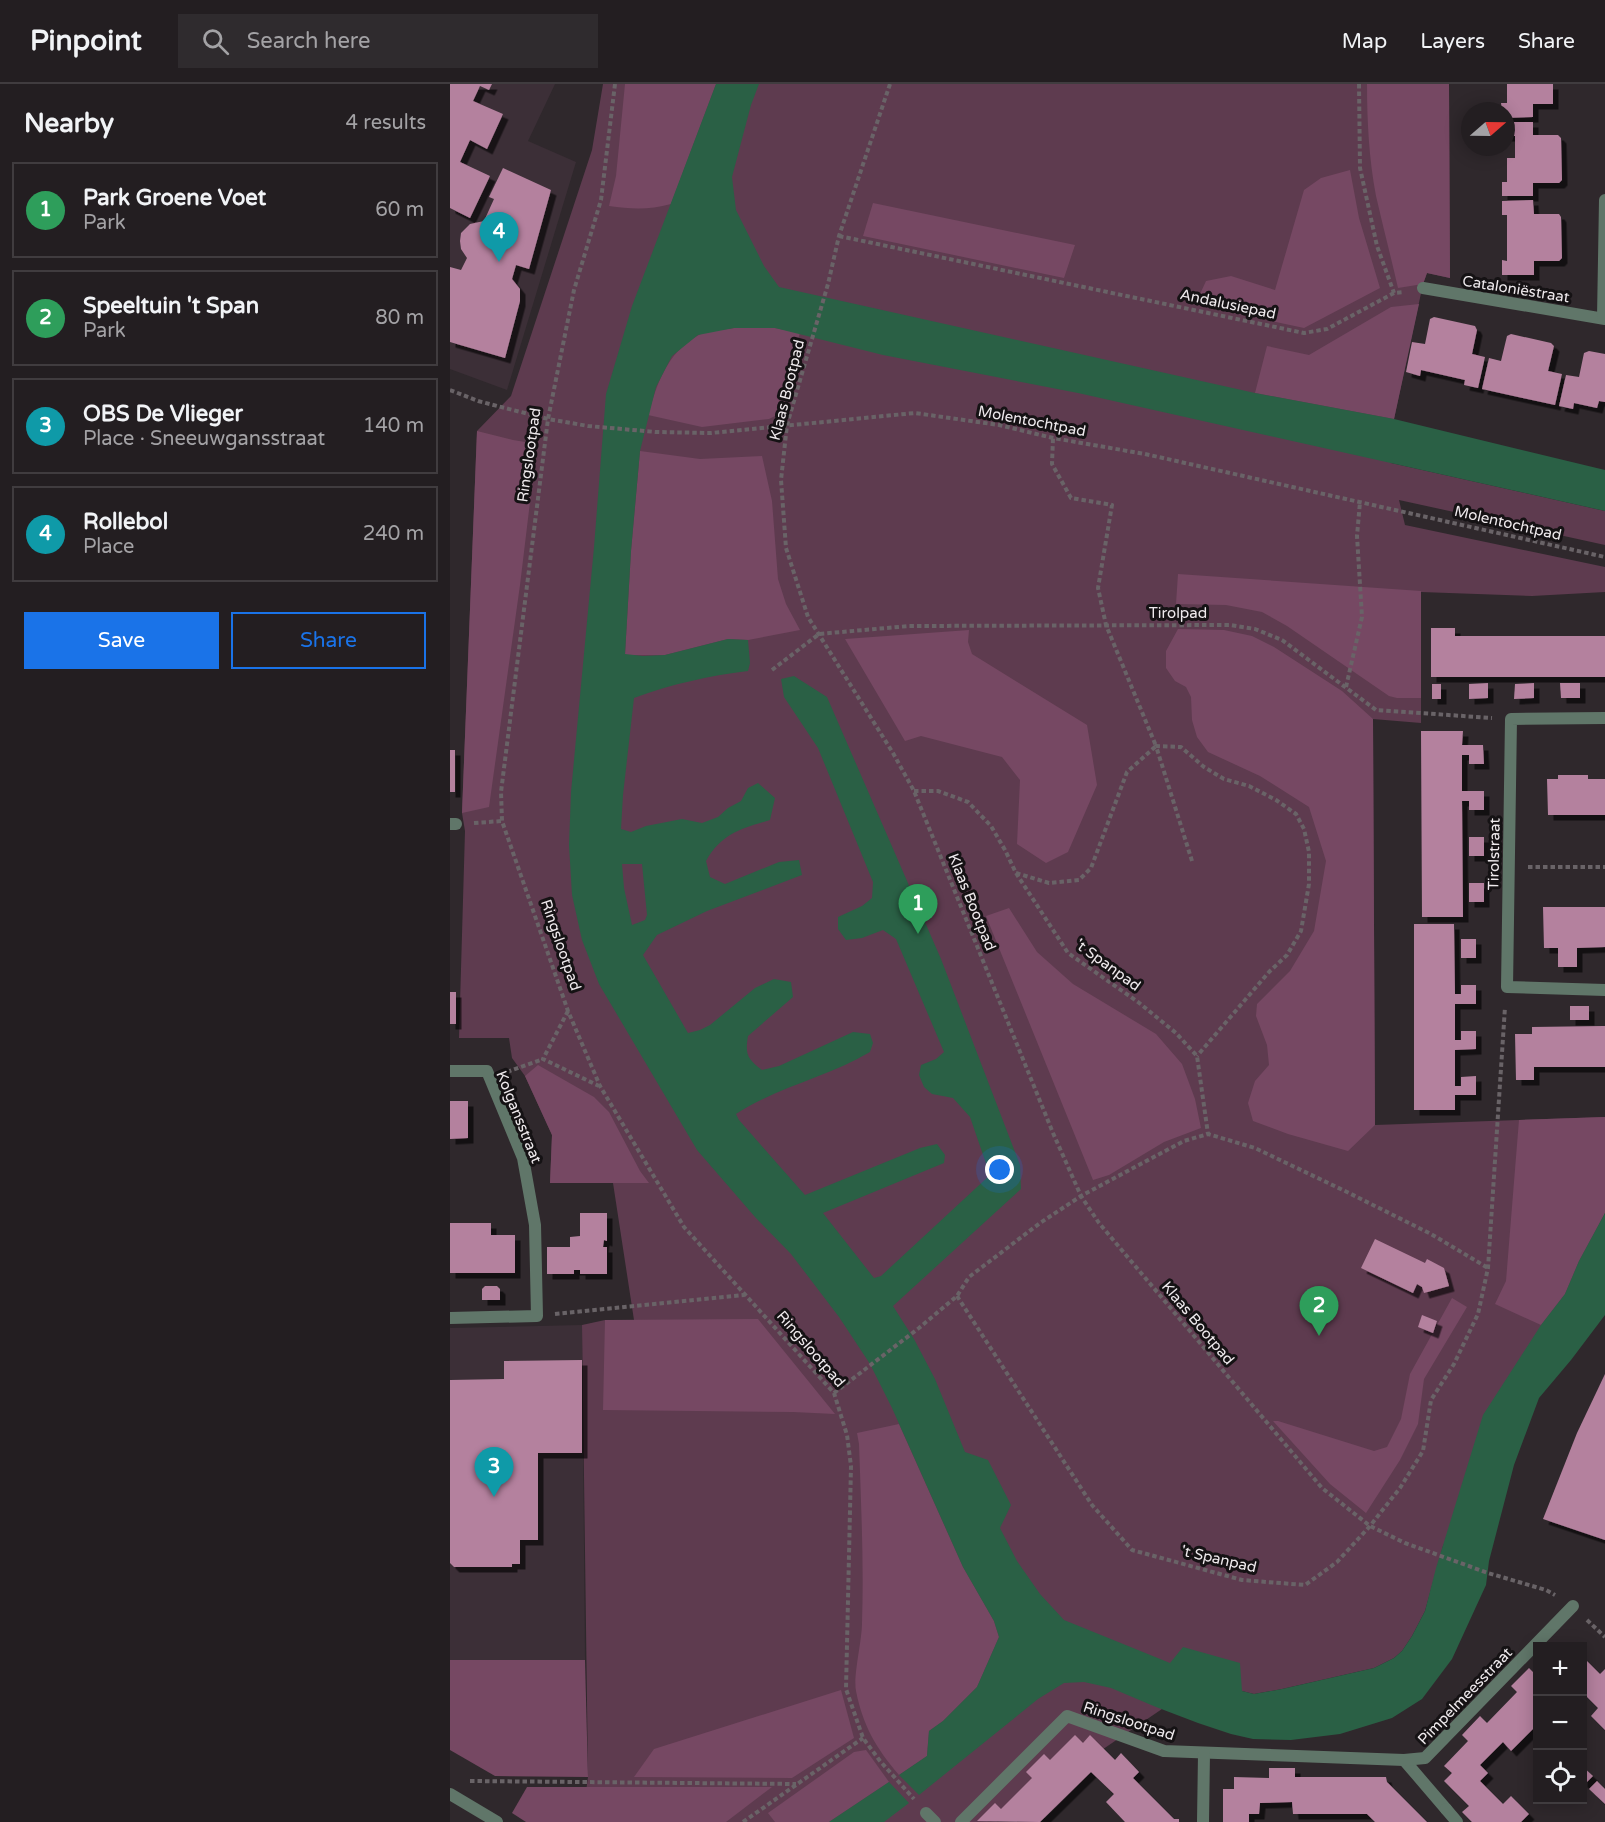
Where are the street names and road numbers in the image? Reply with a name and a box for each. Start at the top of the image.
street label: Cataloniëstraat [1461,272,1571,306]
street label: Andalusiepad [1178,285,1278,323]
street label: Klaas Bootpad [766,338,808,442]
street label: Molentochtpad [977,402,1087,440]
street label: Ringslootpad [513,407,545,503]
street label: Molentochtpad [1453,502,1563,544]
street label: Tirolpad [1149,604,1207,622]
street label: Tirolstraat [1484,818,1504,890]
street label: Klaas Bootpad [944,851,1000,953]
street label: Ringslootpad [537,897,585,993]
street label: 't Spanpad [1072,935,1144,995]
street label: Kolgansstraat [492,1068,546,1166]
street label: Klaas Bootpad [1158,1278,1238,1368]
street label: Ringslootpad [773,1307,849,1391]
street label: 't Spanpad [1180,1542,1258,1576]
street label: Pimpelmeesstraat [1414,1643,1516,1748]
street label: Ringslootpad [1081,1698,1177,1744]

